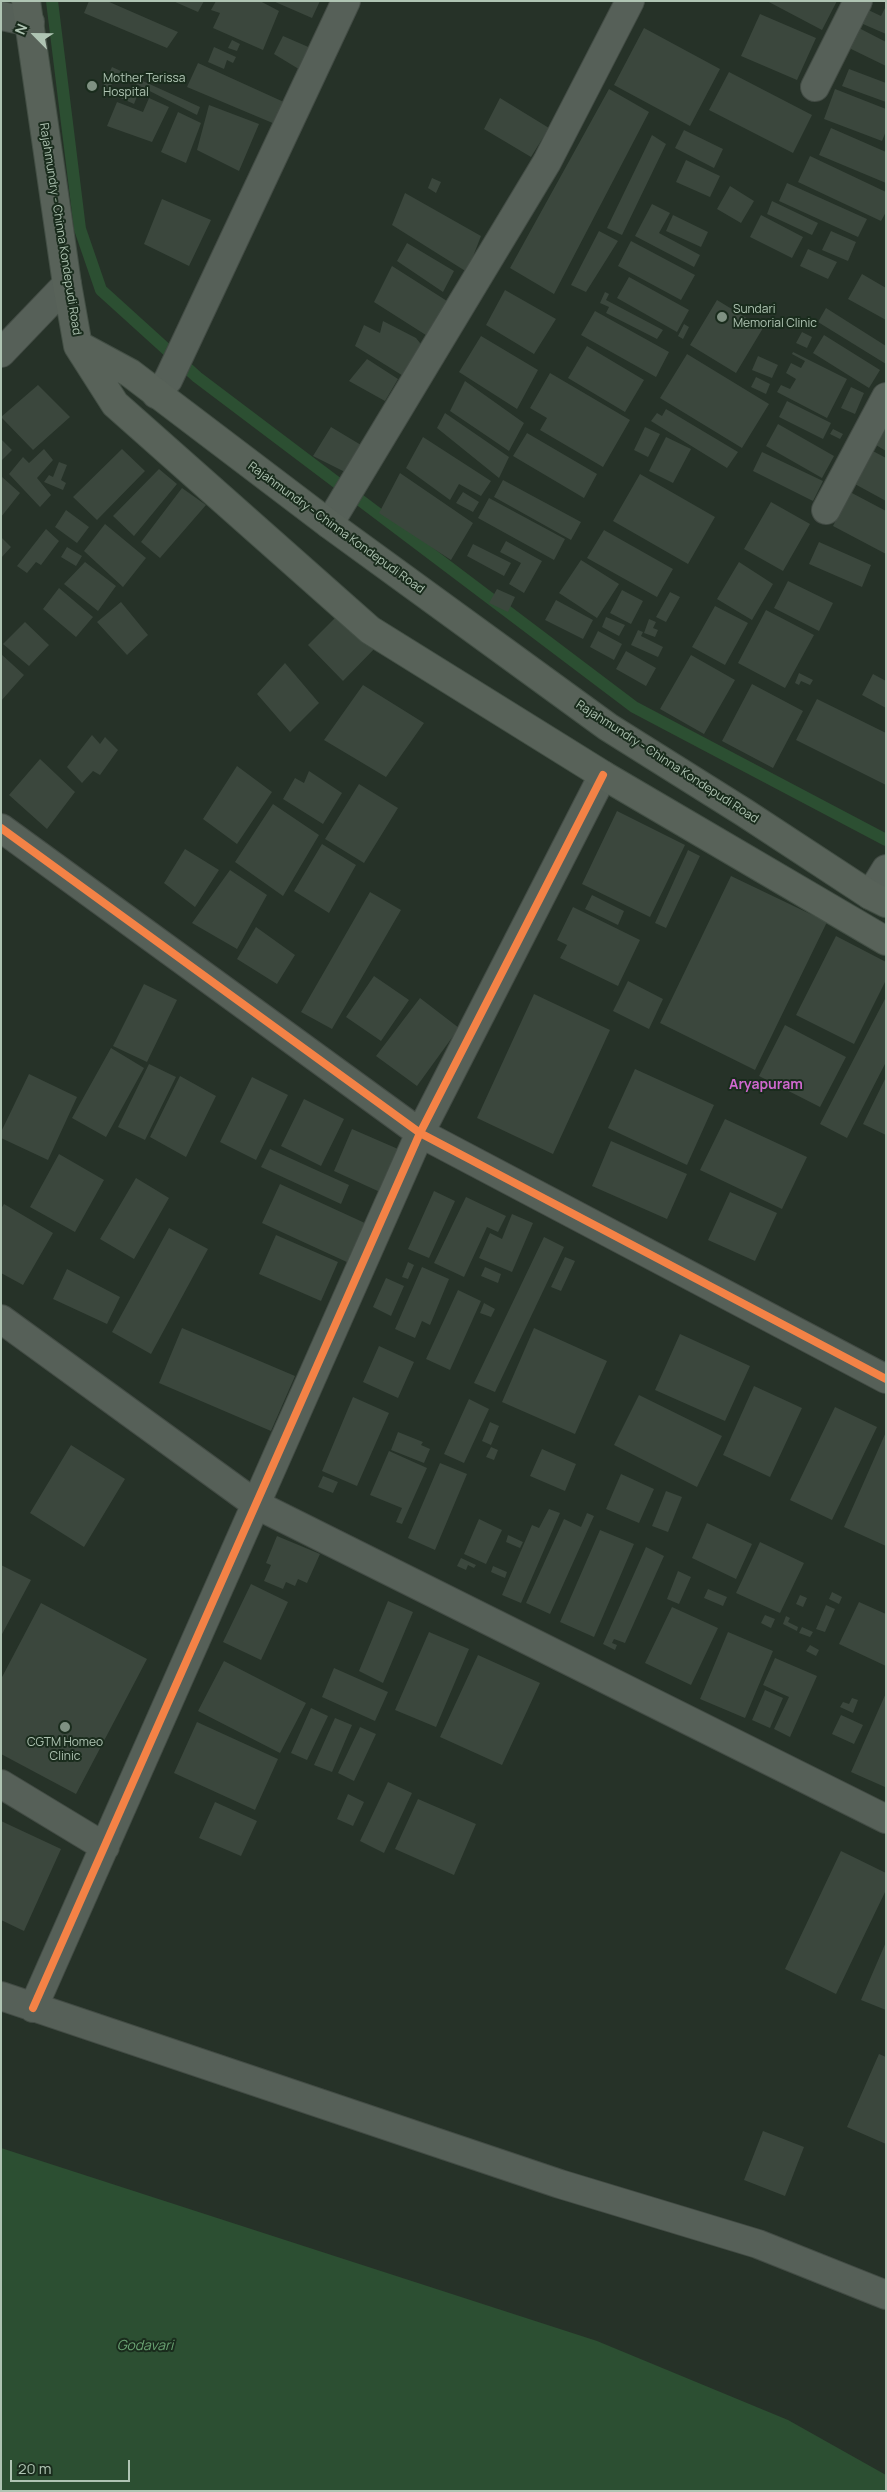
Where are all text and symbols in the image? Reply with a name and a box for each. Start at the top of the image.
north arrow [10,10,60,60]
text: N [10,21,31,37]
place label: Mother Terissa Hospital [103,72,185,100]
marker: Mother Terissa Hospital [85,79,99,93]
street label: Rajahmundry - Chinna Kondepudi Road [36,122,84,336]
place label: Sundari Memorial Clinic [733,303,817,331]
marker: Sundari Memorial Clinic [715,310,729,324]
street label: Rajahmundry - Chinna Kondepudi Road [245,459,427,597]
street label: Rajahmundry - Chinna Kondepudi Road [573,698,761,826]
district label: Aryapuram [729,1077,803,1093]
marker: CGTM Homeo Clinic [58,1720,72,1734]
place label: CGTM Homeo Clinic [27,1736,103,1764]
water label: Godavari [117,2338,173,2354]
scale bar [12,2450,132,2482]
text: 20 m [18,2458,51,2479]

